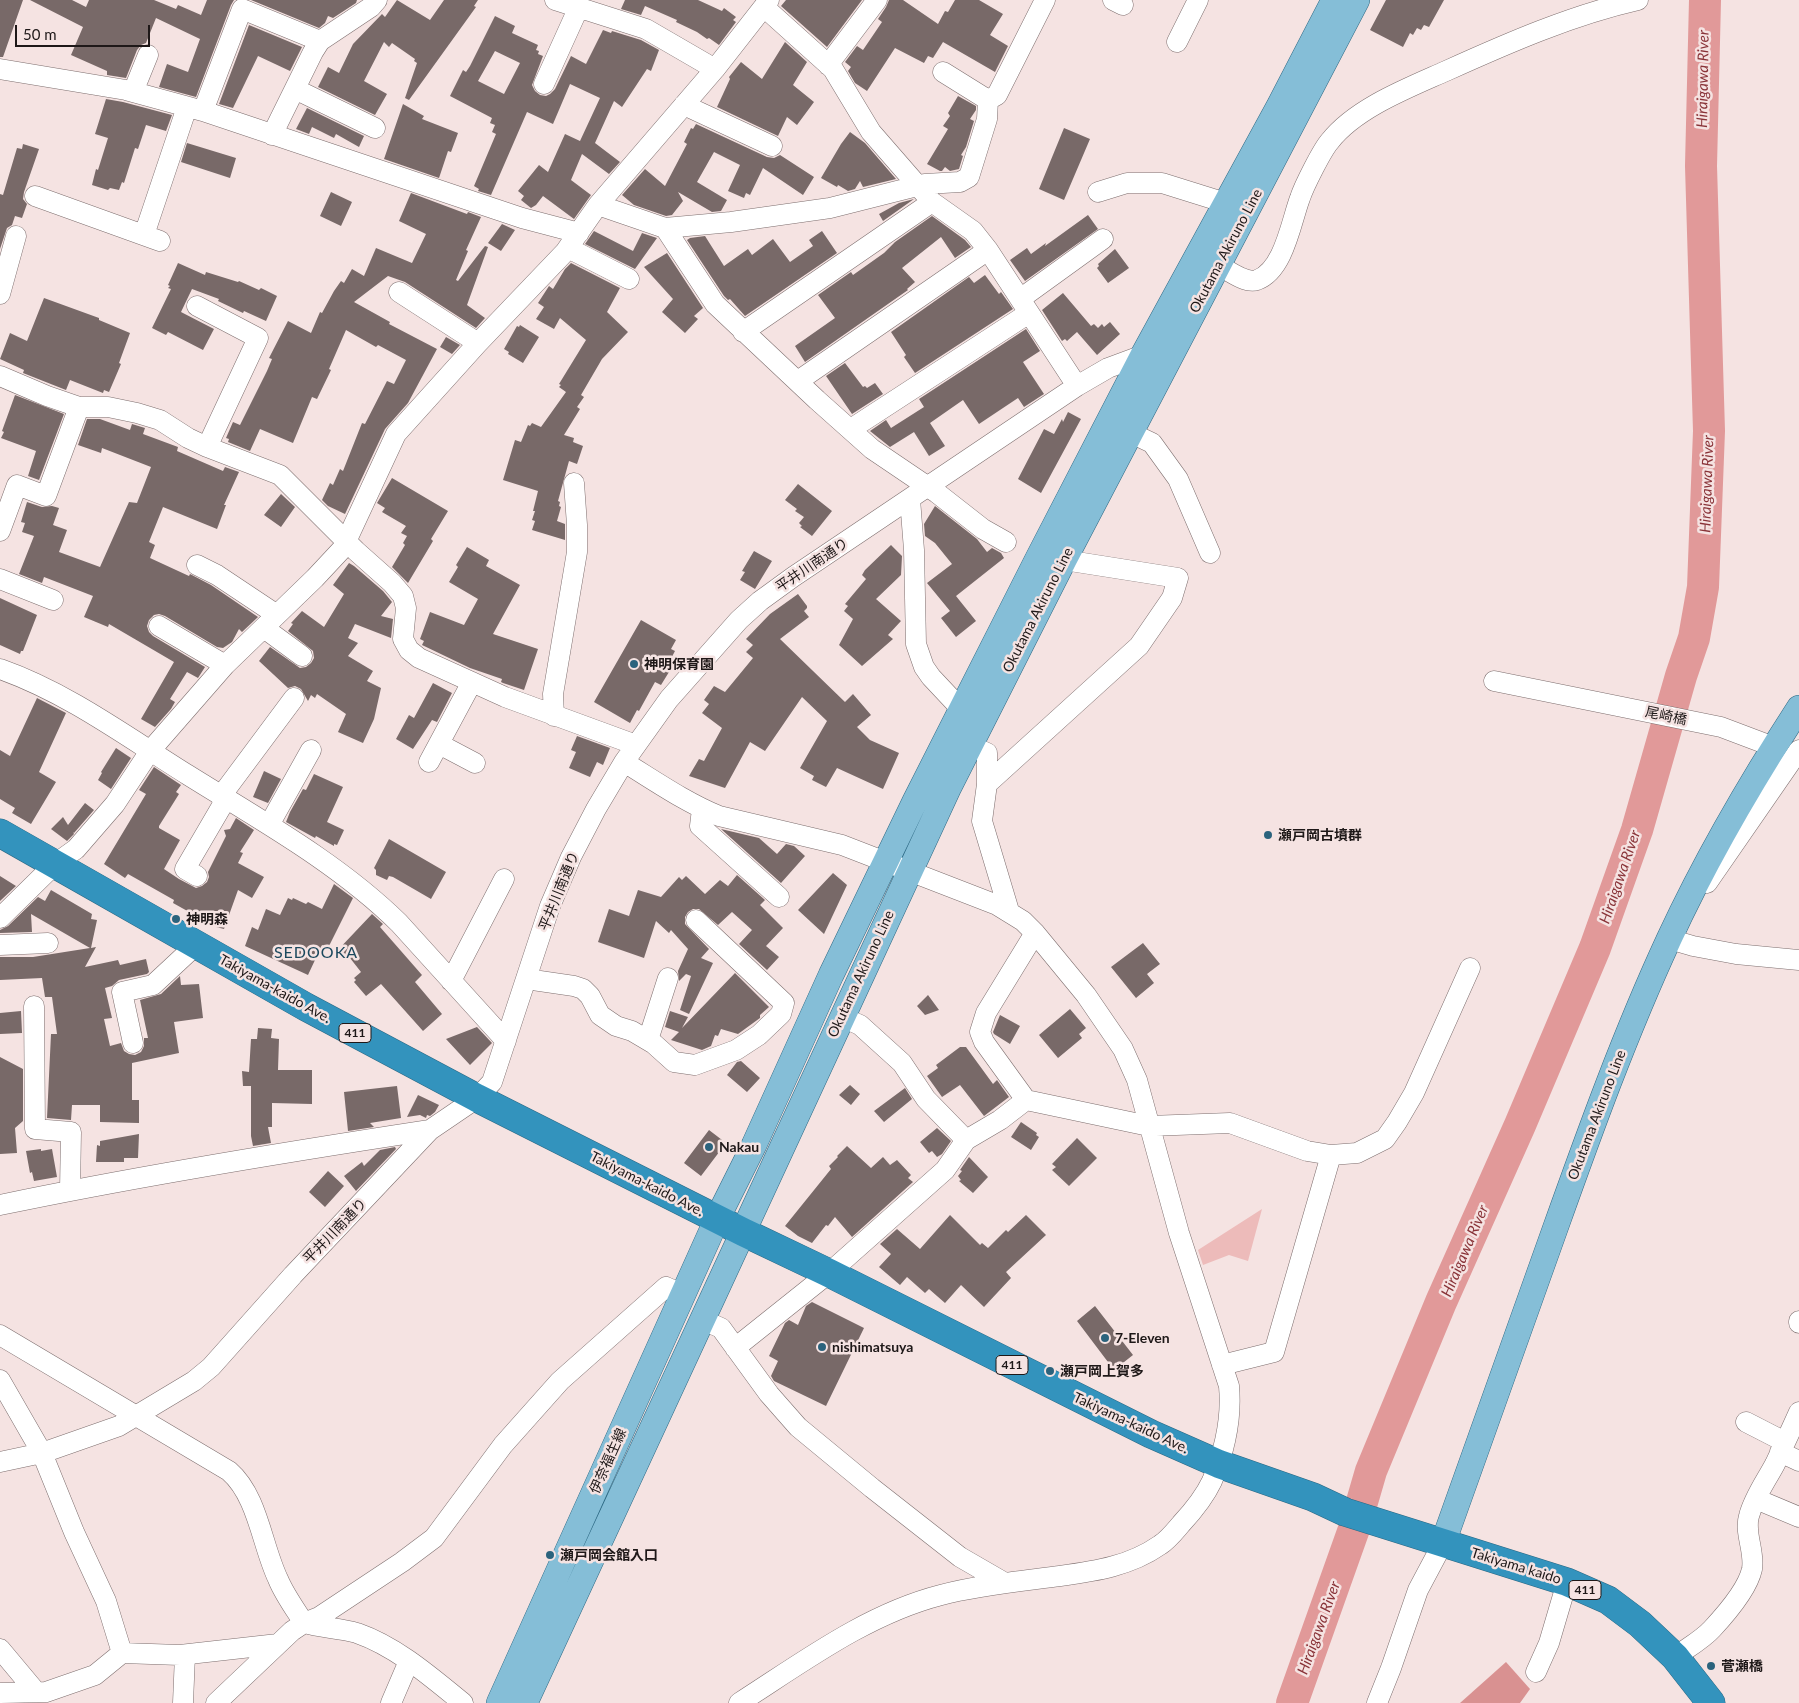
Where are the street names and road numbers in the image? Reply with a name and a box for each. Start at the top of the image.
street label: Okutama Akiruno Line [1186,186,1266,316]
street label: 平井川南通り [772,535,852,595]
street label: Okutama Akiruno Line [999,545,1077,675]
street label: 尾崎橋 [1644,703,1688,729]
street label: 平井川南通り [535,849,583,933]
street label: Okutama Akiruno Line [824,908,898,1040]
street label: Takiyama-kaido Ave. [216,951,334,1027]
road number: 411 [339,1024,371,1042]
street label: Okutama Akiruno Line [1564,1048,1630,1182]
street label: Takiyama-kaido Ave. [587,1148,707,1220]
street label: 平井川南通り [300,1195,370,1267]
road number: 411 [996,1356,1028,1374]
street label: Takiyama-kaido Ave. [1071,1389,1191,1457]
street label: 伊奈福生線 [586,1426,630,1496]
street label: Takiyama kaido [1469,1544,1563,1588]
road number: 411 [1569,1580,1601,1600]

